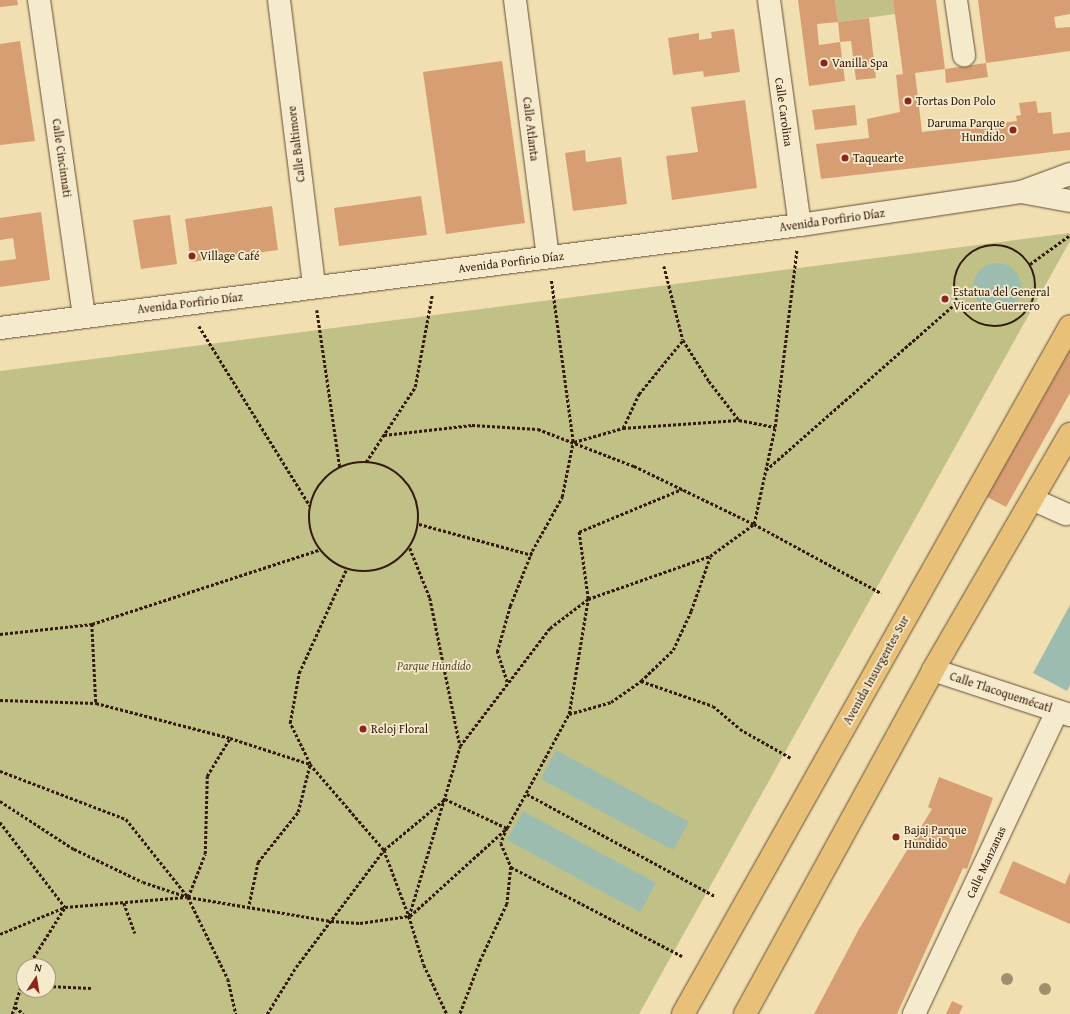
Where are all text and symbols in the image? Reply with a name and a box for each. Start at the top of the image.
place label: Vanilla Spa [832,56,888,70]
marker: Vanilla Spa [819,58,829,68]
street label: Calle Carolina [772,77,796,147]
place label: Tortas Don Polo [916,94,996,108]
street label: Calle Atlanta [520,96,542,162]
marker: Tortas Don Polo [903,96,913,106]
street label: Calle Baltimore [284,105,308,183]
place label: Daruma Parque Hundido [927,116,1005,144]
street label: Calle Cincinnati [49,118,75,198]
marker: Daruma Parque Hundido [1008,125,1018,135]
place label: Taquearte [853,151,904,165]
marker: Taquearte [840,153,850,163]
street label: Avenida Porfirio Díaz [778,205,886,235]
street label: Avenida Porfirio Díaz [457,248,565,276]
place label: Village Café [200,249,260,263]
marker: Village Café [187,251,197,261]
place label: Estatua del General Vicente Guerrero [953,285,1050,313]
street label: Avenida Porfirio Díaz [136,289,244,317]
marker: Estatua del General Vicente Guerrero [940,294,950,304]
street label: Avenida Insurgentes Sur [840,613,912,727]
park label: Parque Hundido [397,659,471,673]
street label: Calle Tlacoquemécatl [948,669,1054,715]
place label: Reloj Floral [371,722,428,736]
marker: Reloj Floral [358,724,368,734]
place label: Bajaj Parque Hundido [904,823,967,851]
street label: Calle Manzanas [963,824,1009,900]
marker: Bajaj Parque Hundido [891,832,901,842]
north arrow [16,958,56,998]
text: N [33,959,44,976]

